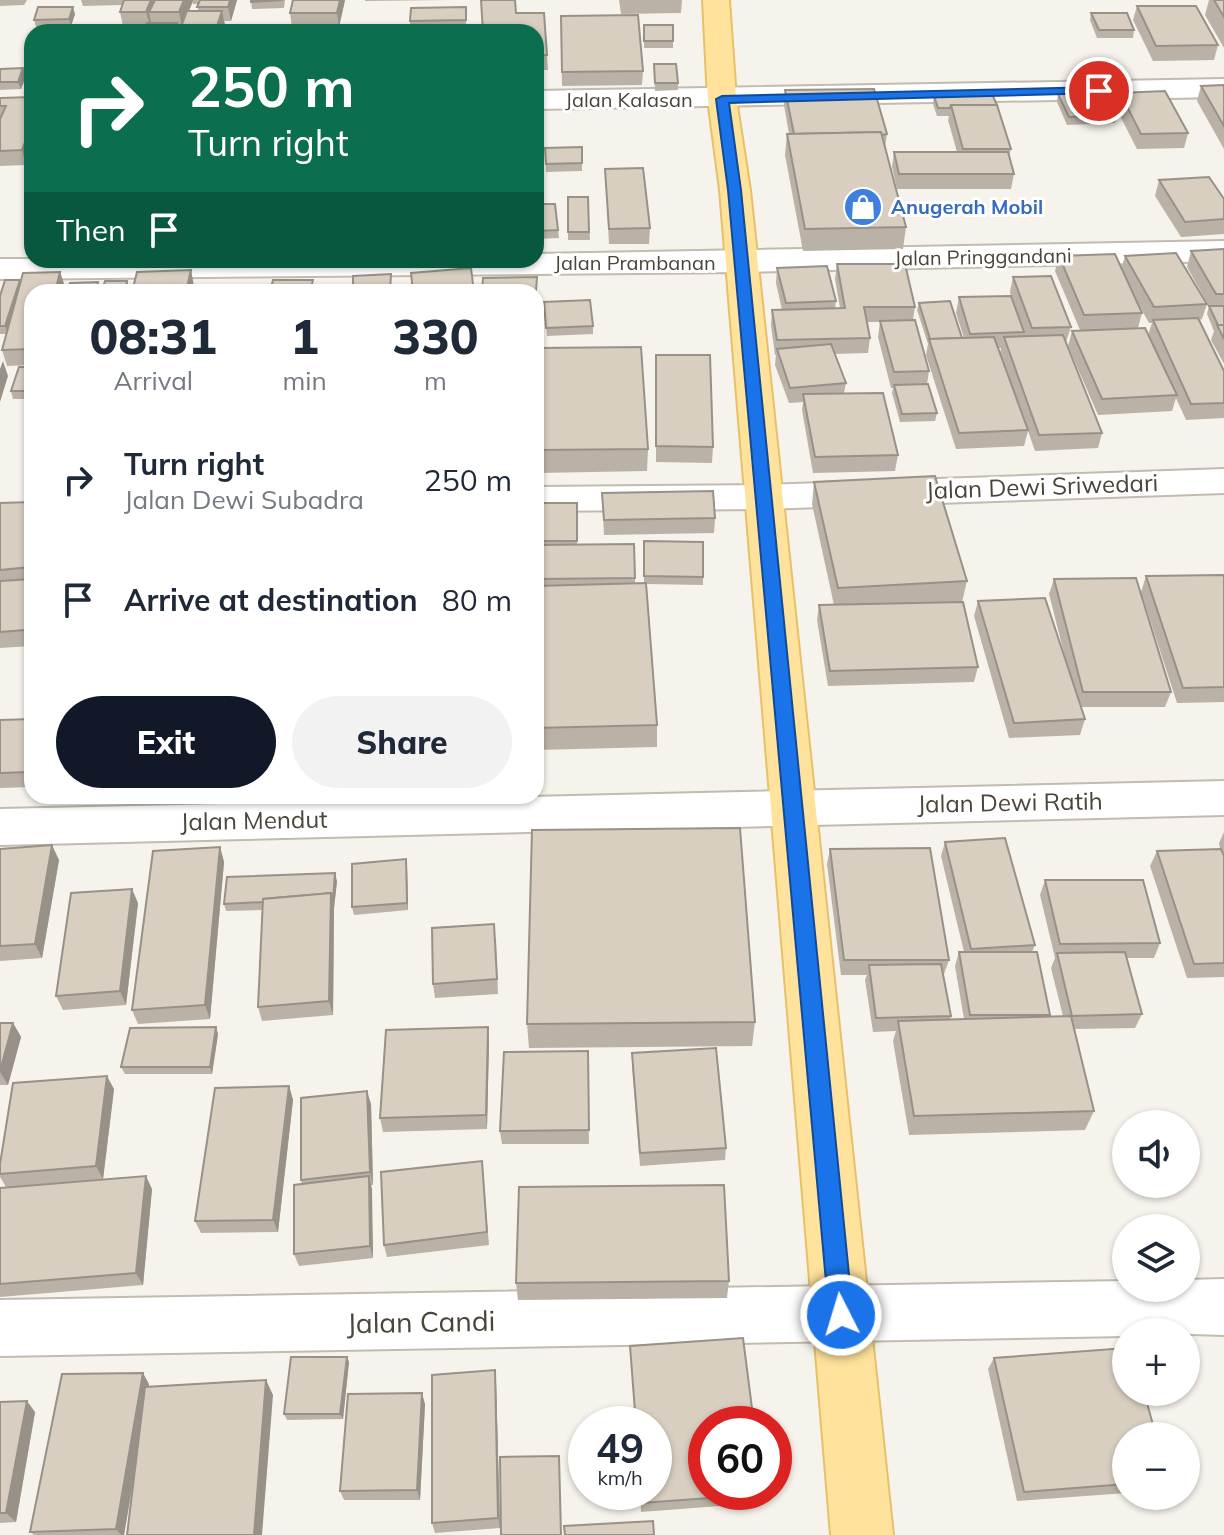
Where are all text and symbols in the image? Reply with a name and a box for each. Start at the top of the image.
text: 250 m [188,51,355,121]
icon: right [56,56,160,160]
pin [1065,57,1133,125]
icon: arrive [1077,69,1121,113]
street label: Jalan Kalasan [565,87,693,112]
text: Turn right [188,120,349,165]
shop icon: Anugerah Mobil [842,186,884,228]
place label: Anugerah Mobil [891,194,1043,219]
icon: arrive [142,208,186,252]
text: Then [56,211,126,249]
street label: Jalan Pringgandani [894,242,1072,271]
street label: Jalan Prambanan [554,250,716,275]
text: 08:31 [89,306,217,366]
text: 1 [290,306,319,366]
text: 330 [392,306,479,366]
text: Arrival [113,364,193,397]
text: min [283,364,327,397]
text: m [424,364,447,397]
text: Turn right [124,445,264,483]
icon: right [56,458,100,502]
text: 250 m [424,461,512,499]
street label: Jalan Dewi Sriwedari [925,467,1159,505]
text: Jalan Dewi Subadra [124,483,364,516]
icon: arrive [56,578,100,622]
text: Arrive at destination [124,581,418,619]
text: 80 m [442,581,512,619]
button: Exit [56,696,276,788]
button: Share [292,696,512,788]
street label: Jalan Dewi Ratih [917,785,1103,819]
street label: Jalan Mendut [180,804,328,836]
map controls [1112,1110,1200,1510]
button: sound [1112,1110,1200,1198]
button: layers [1112,1214,1200,1302]
position arrow [799,1273,883,1357]
street label: Jalan Candi [346,1303,496,1340]
button: + [1112,1318,1200,1406]
speed limit sign: 60 [688,1406,792,1510]
button: − [1112,1422,1200,1510]
text: 49 [596,1423,644,1473]
text: km/h [597,1465,643,1490]

